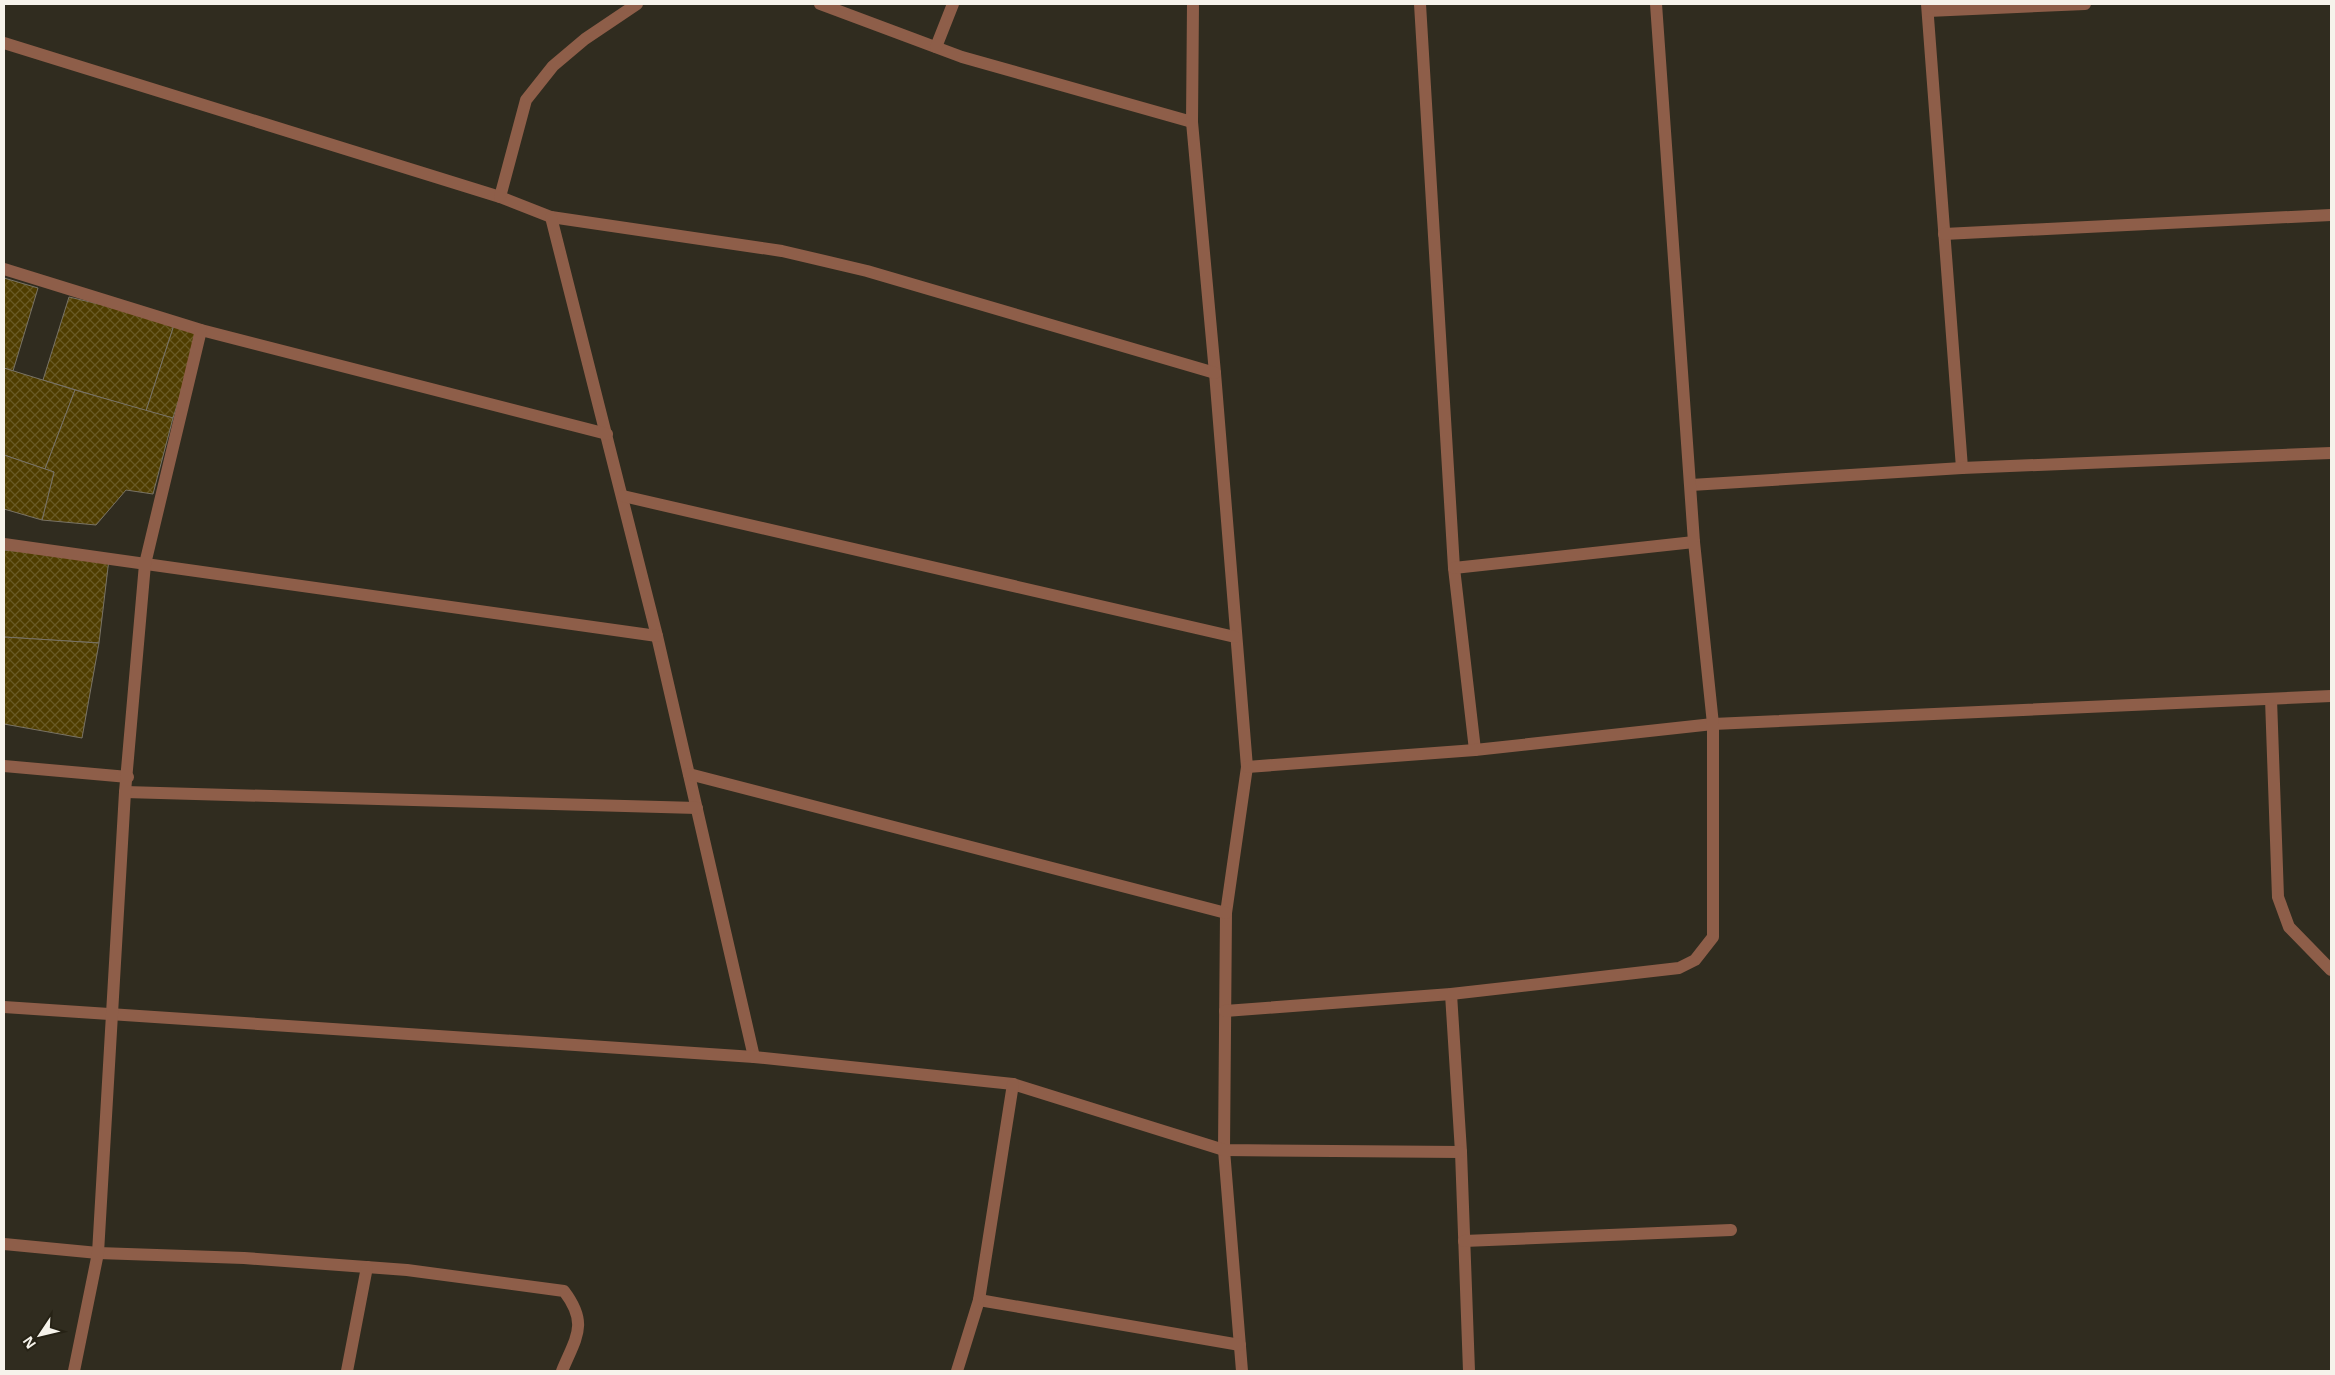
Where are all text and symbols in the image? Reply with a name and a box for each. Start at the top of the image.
north arrow [15,1310,65,1360]
text: N [18,1333,40,1353]

